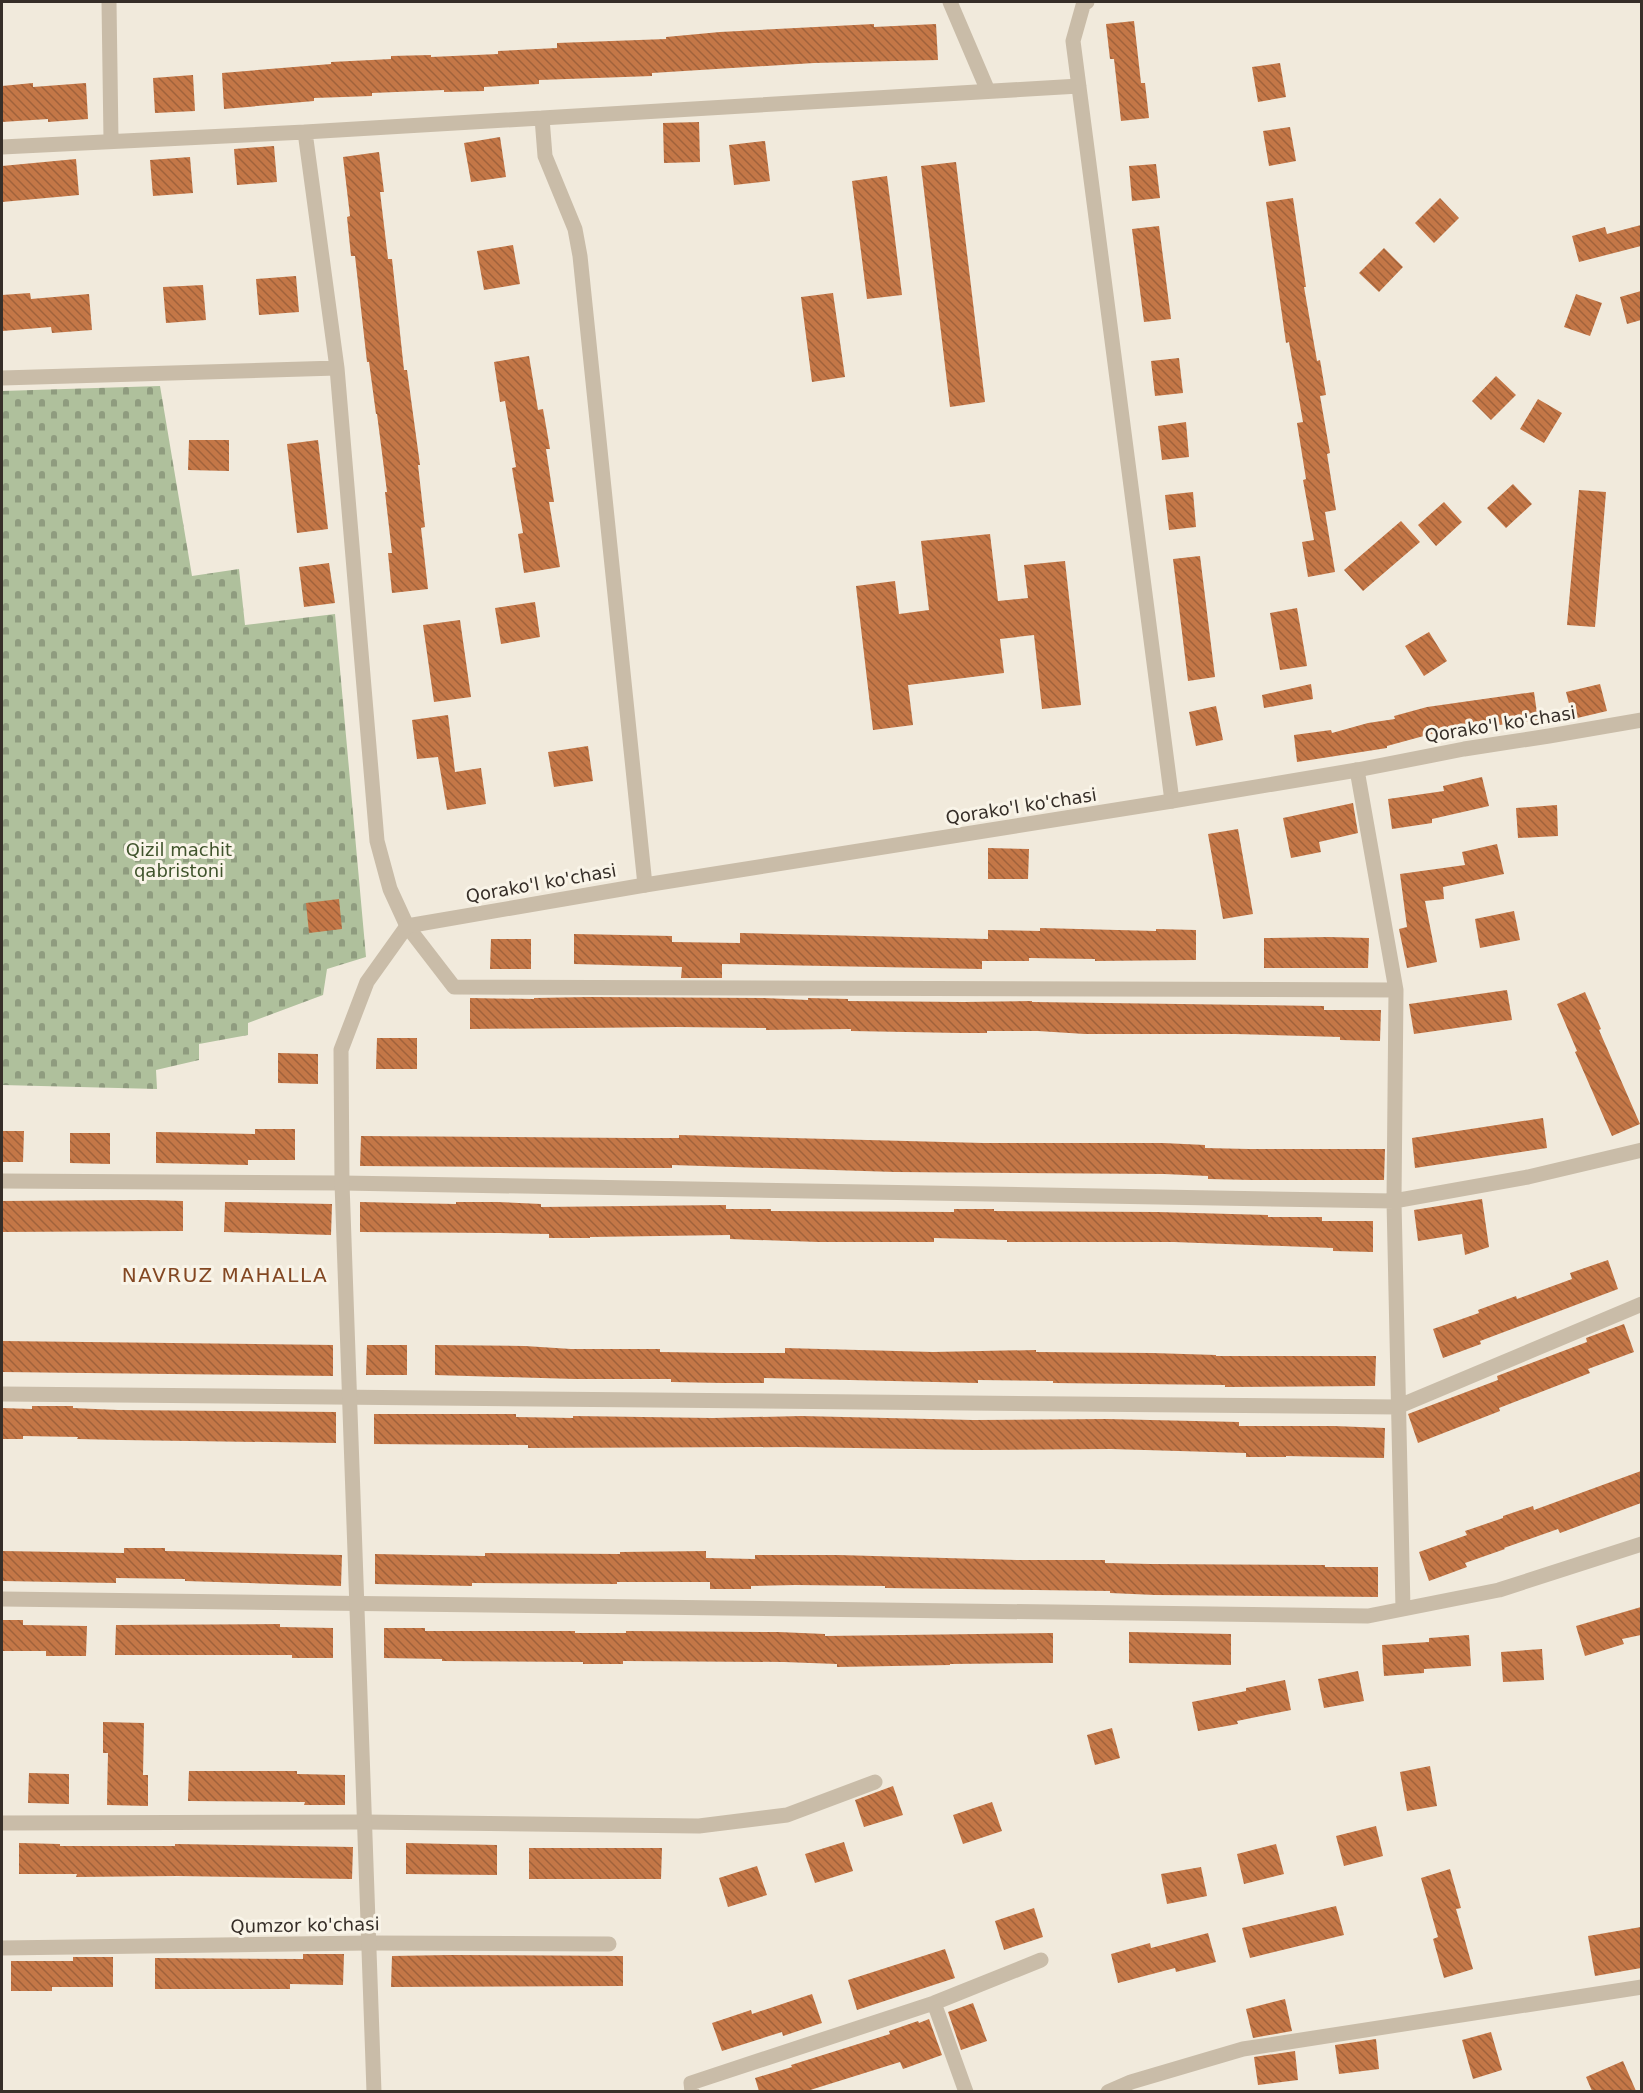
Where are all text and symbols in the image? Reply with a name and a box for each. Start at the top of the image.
street label: Qorako'l ko'chasi [1423,702,1577,746]
street label: Qorako'l ko'chasi [944,784,1098,828]
park label: Qizil machit qabristoni [126,839,232,881]
street label: Qorako'l ko'chasi [464,859,618,907]
district label: NAVRUZ MAHALLA [122,1263,328,1287]
street label: Qumzor ko'chasi [230,1913,380,1937]

